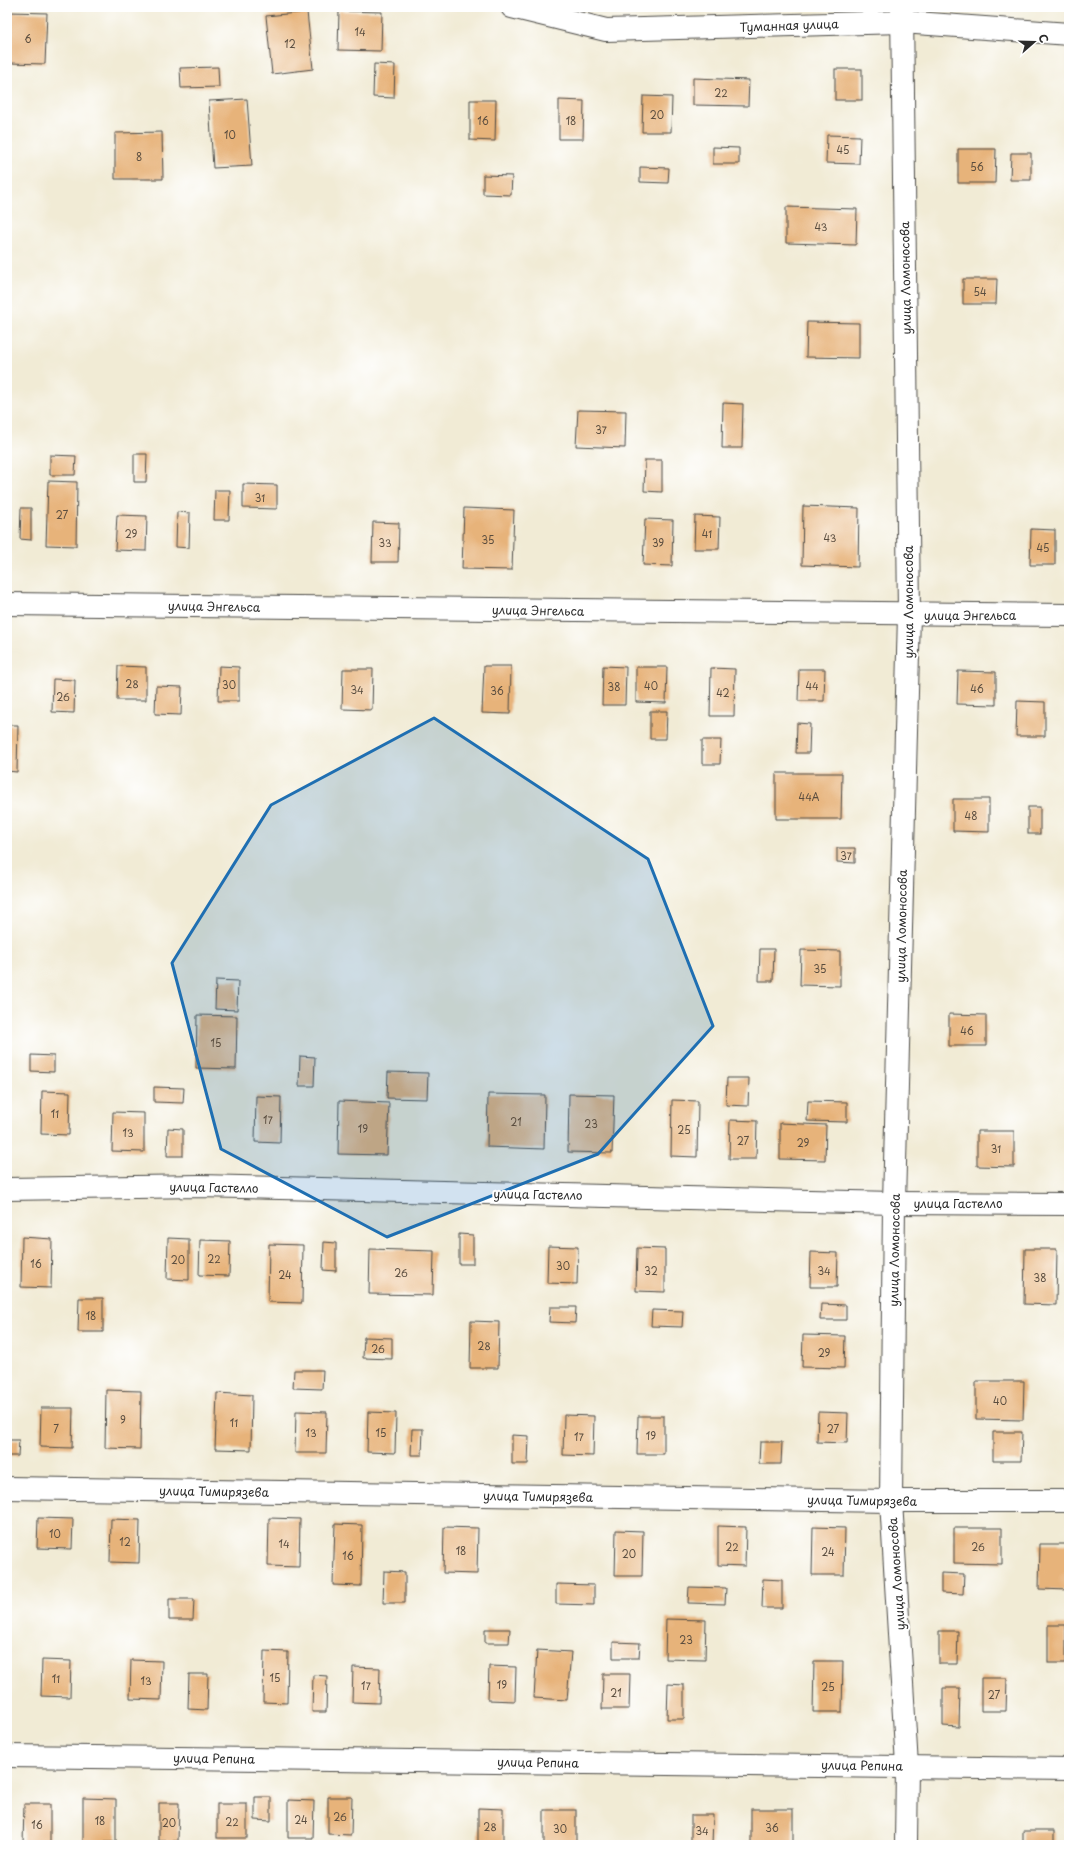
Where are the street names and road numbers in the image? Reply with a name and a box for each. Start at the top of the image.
street label: Туманная улица [739,14,839,36]
street label: улица Ломоносова [895,221,915,335]
street label: улица Ломоносова [899,545,917,659]
street label: улица Энгельса [168,596,261,616]
street label: улица Энгельса [492,600,585,620]
street label: улица Энгельса [924,606,1017,624]
street label: улица Ломоносова [891,869,911,983]
street label: улица Гастелло [169,1177,259,1197]
street label: улица Гастелло [493,1184,583,1204]
street label: улица Ломоносова [884,1193,904,1307]
street label: улица Гастелло [913,1194,1003,1212]
street label: улица Тимирязева [159,1481,270,1501]
street label: улица Тимирязева [483,1486,594,1506]
street label: улица Тимирязева [807,1490,918,1510]
street label: улица Ломоносова [883,1516,909,1631]
street label: улица Репина [173,1748,256,1768]
street label: улица Репина [497,1752,580,1772]
street label: улица Репина [821,1755,904,1775]

